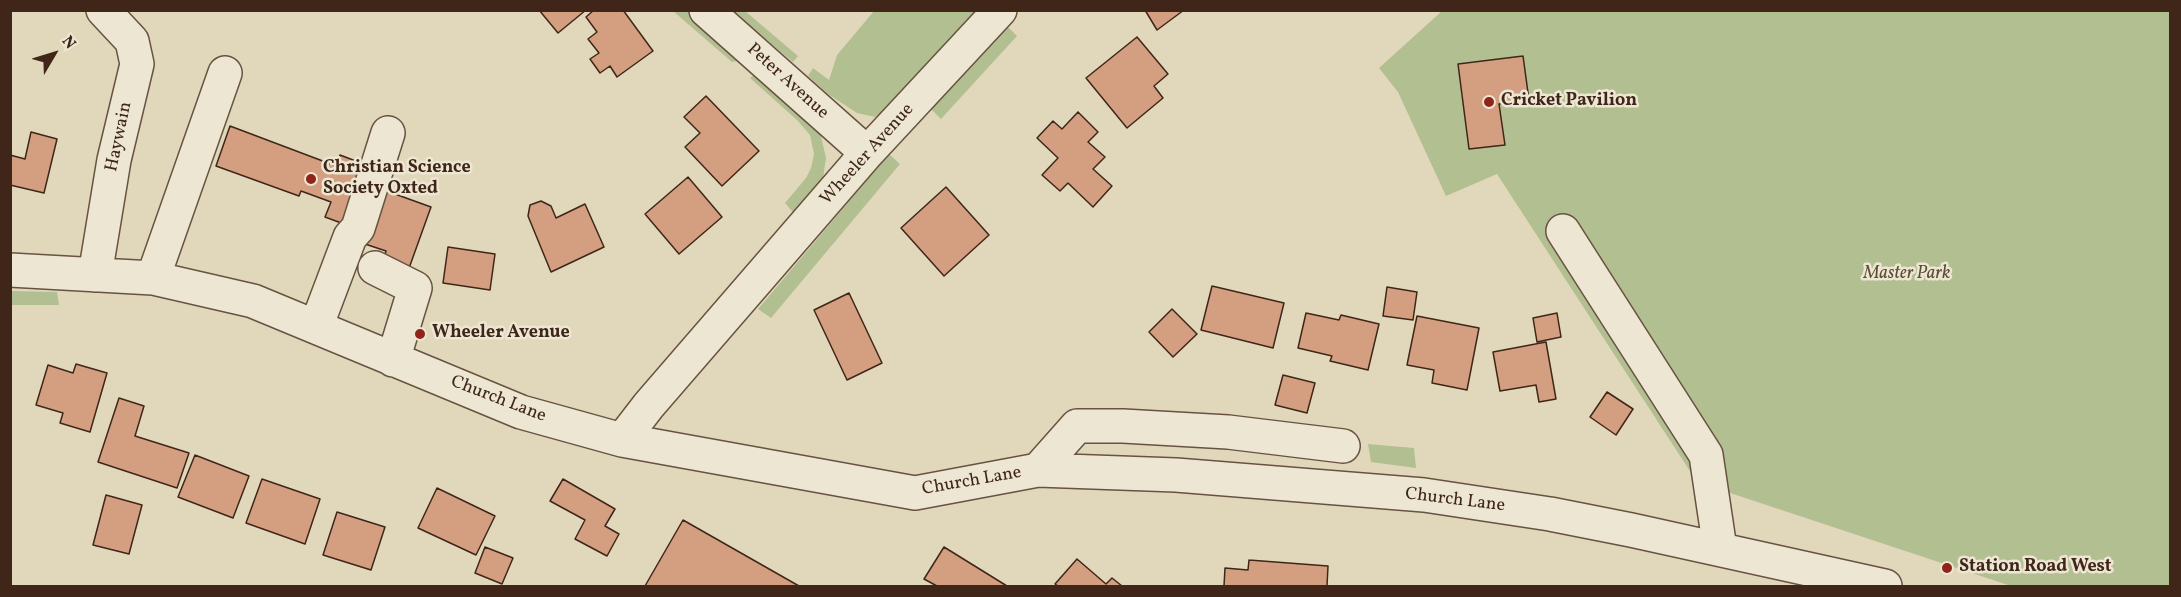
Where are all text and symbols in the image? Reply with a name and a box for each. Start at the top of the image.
north arrow [24,24,84,84]
text: N [56,32,80,54]
street label: Peter Avenue [741,39,833,125]
place label: Cricket Pavilion [1501,91,1637,113]
marker: Cricket Pavilion [1482,95,1496,109]
street label: Haywain [102,100,138,174]
street label: Wheeler Avenue [817,100,919,210]
place label: Christian Science Society Oxted [323,158,471,201]
marker: Christian Science Society Oxted [304,172,318,186]
park label: Master Park [1864,264,1950,286]
place label: Wheeler Avenue [432,323,570,345]
marker: Wheeler Avenue [413,327,427,341]
street label: Church Lane [447,372,549,428]
street label: Church Lane [921,463,1023,501]
street label: Church Lane [1404,484,1506,518]
place label: Station Road West [1959,557,2111,579]
marker: Station Road West [1940,561,1954,575]

